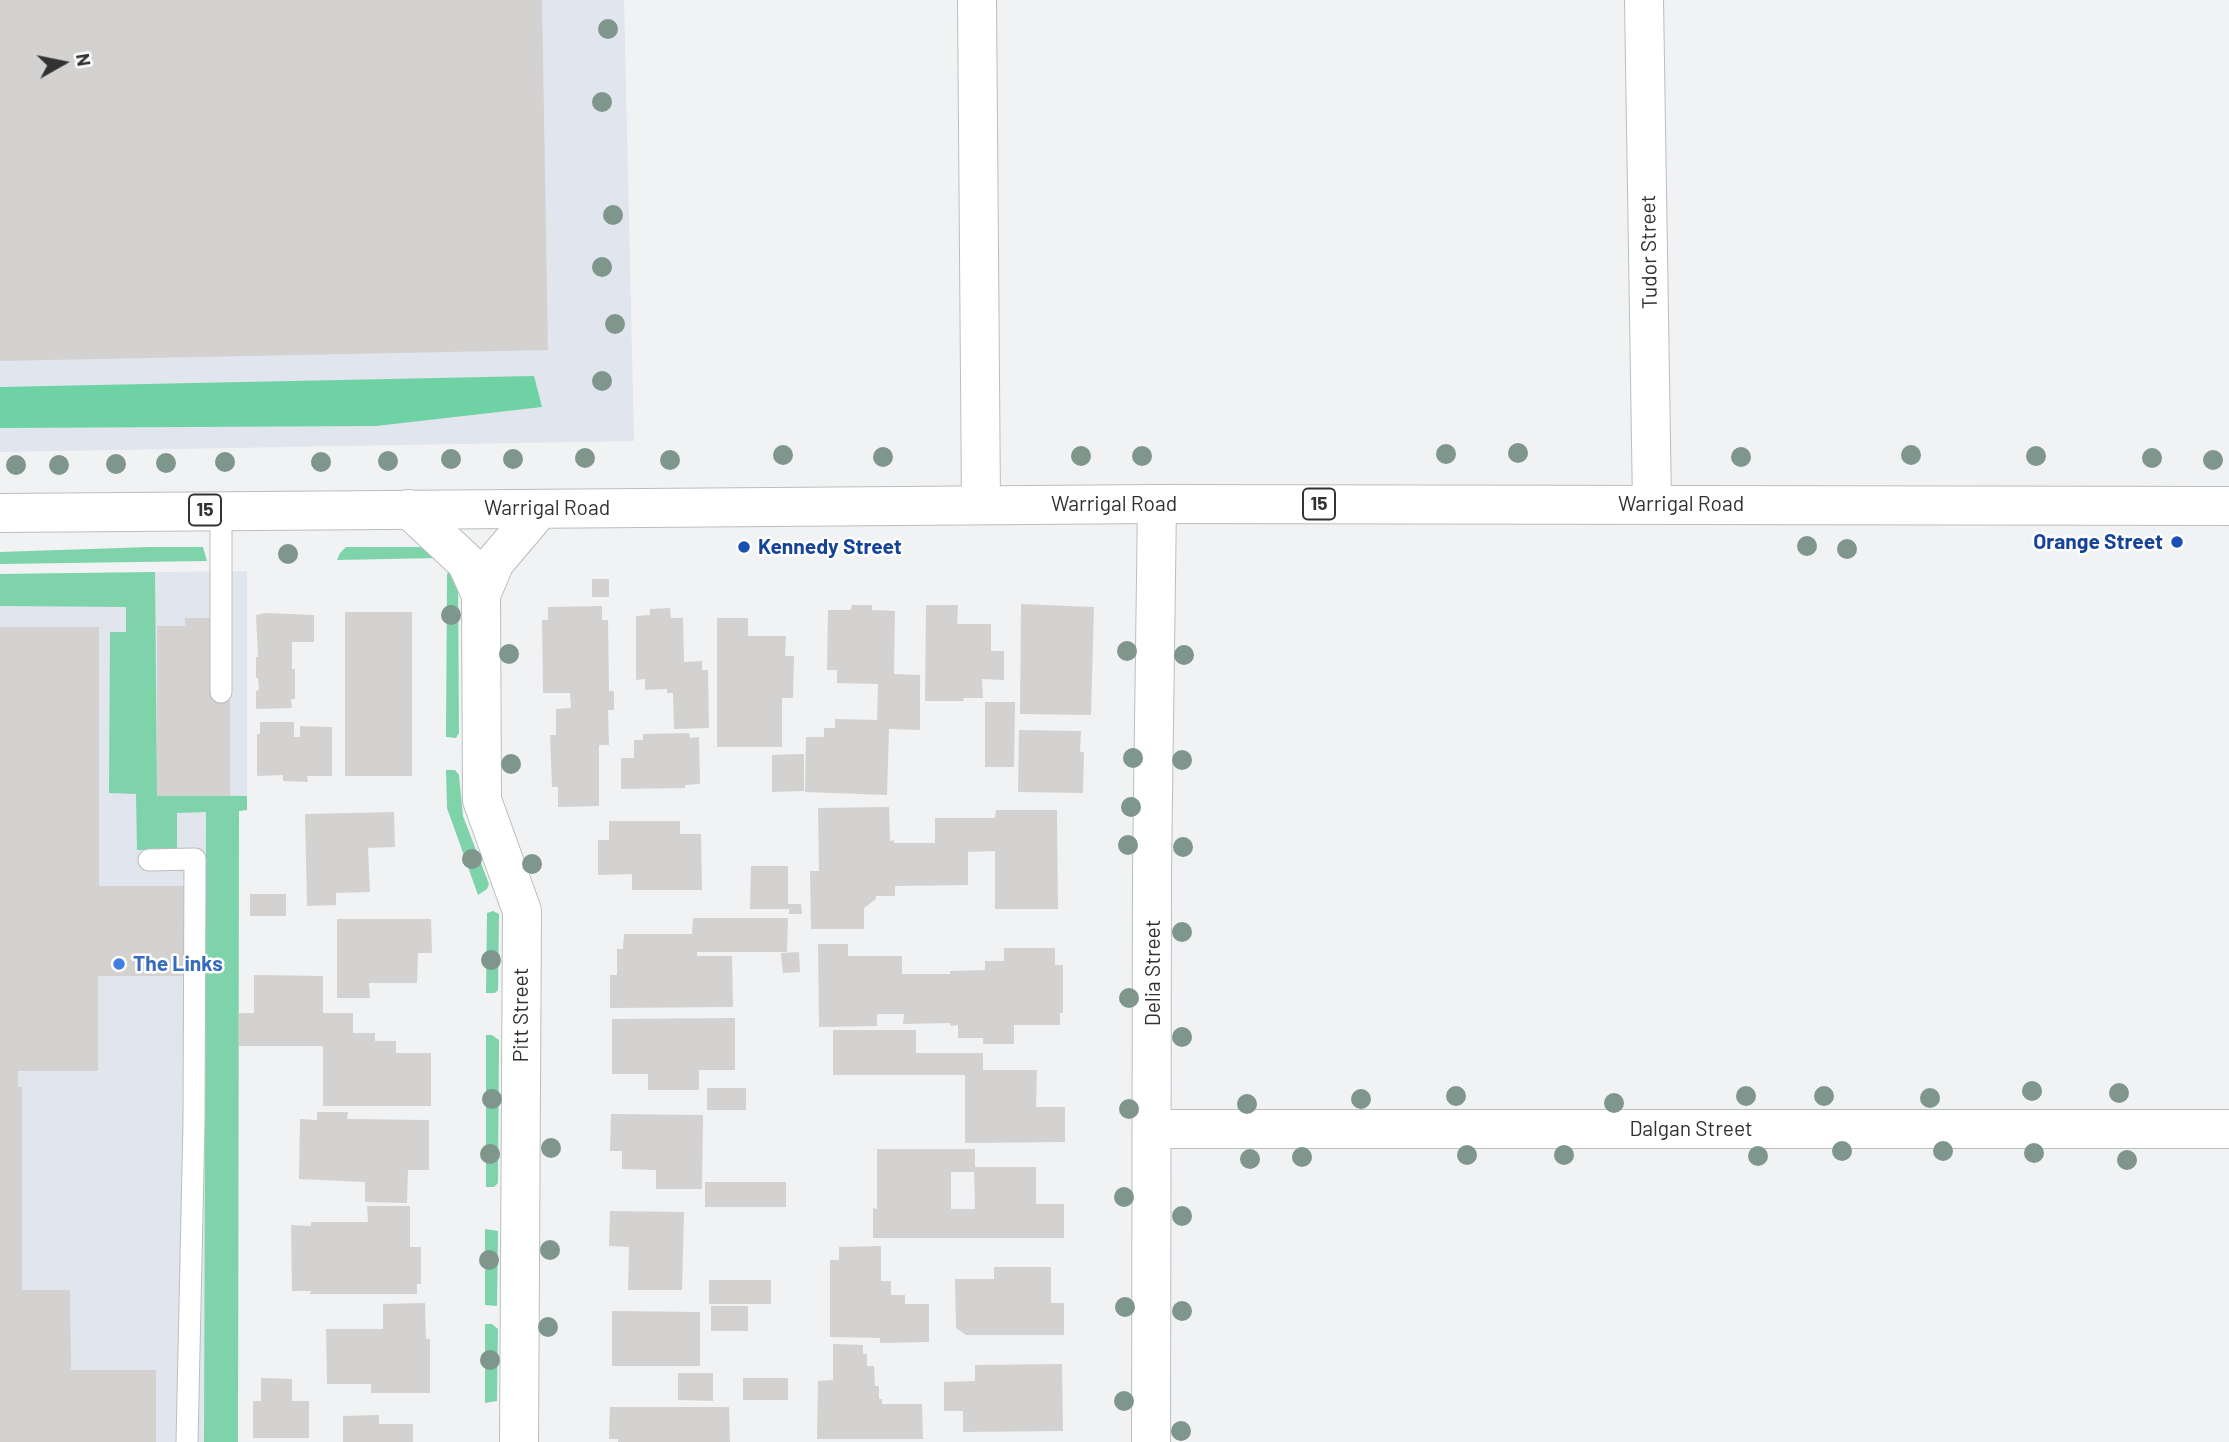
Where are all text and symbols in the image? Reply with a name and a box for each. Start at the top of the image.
north arrow [28,28,98,98]
text: N [72,52,97,68]
street label: Tudor Street [1635,195,1663,309]
road number: 15 [1303,489,1335,520]
street label: Warrigal Road [1051,491,1177,517]
street label: Warrigal Road [1618,491,1744,517]
road number: 15 [189,495,221,526]
street label: Warrigal Road [484,495,610,521]
place label: Orange Street [2033,529,2163,555]
place label: Kennedy Street [758,534,902,560]
marker: Orange Street [2169,534,2185,550]
marker: Kennedy Street [736,539,752,555]
street label: Delia Street [1140,920,1166,1026]
place label: The Links [133,951,223,977]
marker: The Links [111,956,127,972]
street label: Pitt Street [508,968,534,1062]
street label: Dalgan Street [1629,1116,1753,1142]

